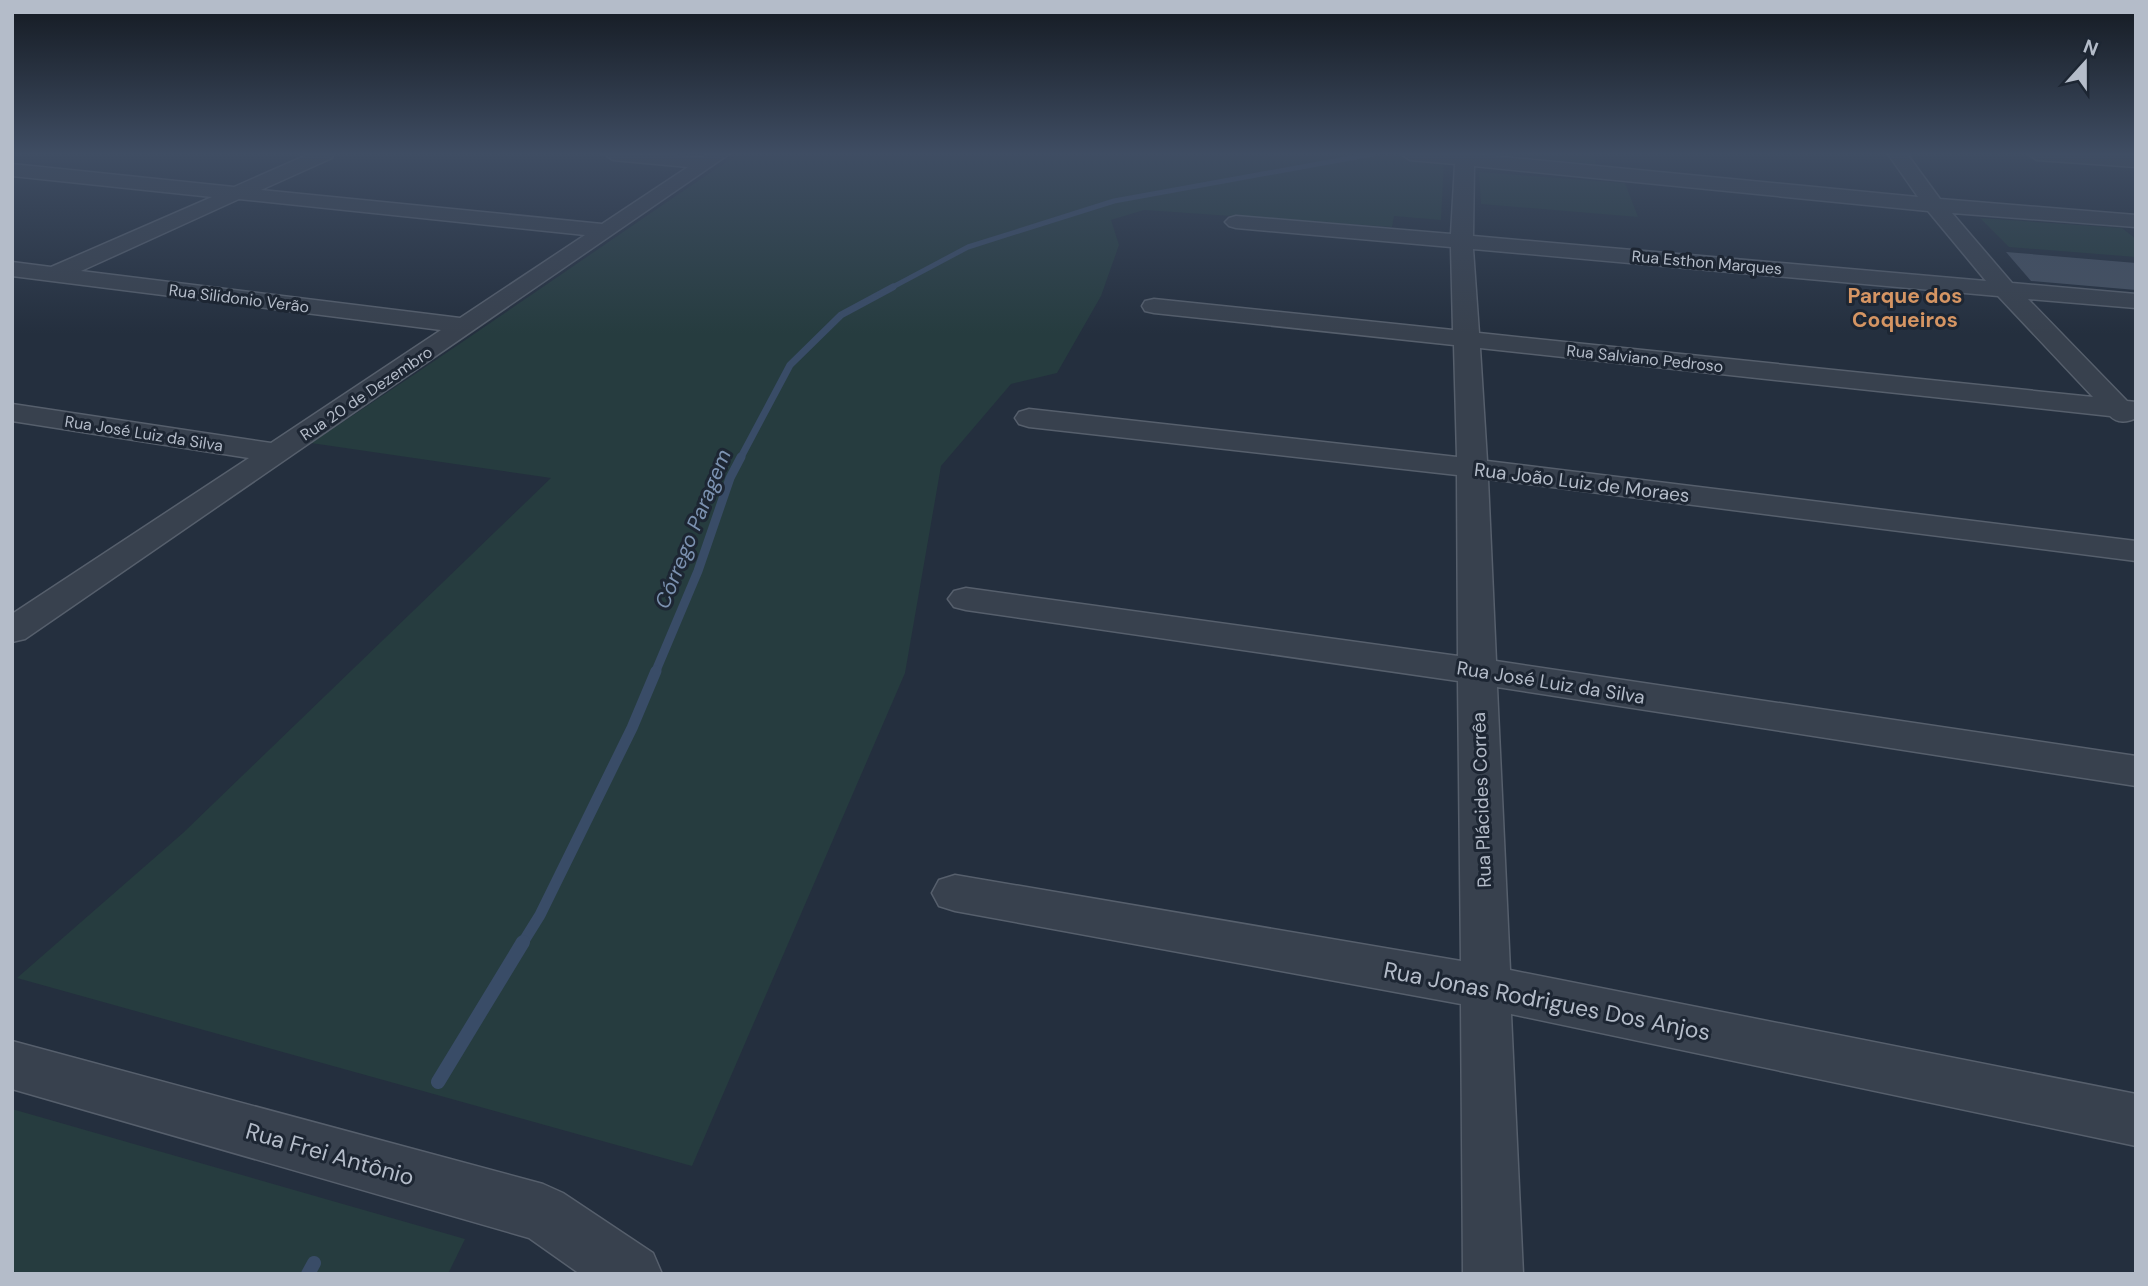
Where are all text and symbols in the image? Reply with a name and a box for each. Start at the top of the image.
north arrow [2050,28,2120,98]
text: N [2080,33,2102,62]
street label: Rua Esthon Marques [1631,245,1783,280]
street label: Rua Silidonio Verão [168,279,310,318]
district label: Parque dos Coqueiros [1848,282,1962,334]
street label: Rua Salviano Pedroso [1565,340,1724,377]
street label: Rua 20 de Dezembro [296,341,436,446]
street label: Rua José Luiz da Silva [63,411,225,456]
water label: Córrego Paragem [648,445,738,613]
street label: Rua João Luiz de Moraes [1473,457,1691,508]
street label: Rua José Luiz da Silva [1455,655,1647,710]
street label: Rua Plácides Corrêa [1466,712,1497,888]
street label: Rua Jonas Rodrigues Dos Anjos [1381,955,1713,1047]
street label: Rua Frei Antônio [242,1116,418,1192]

